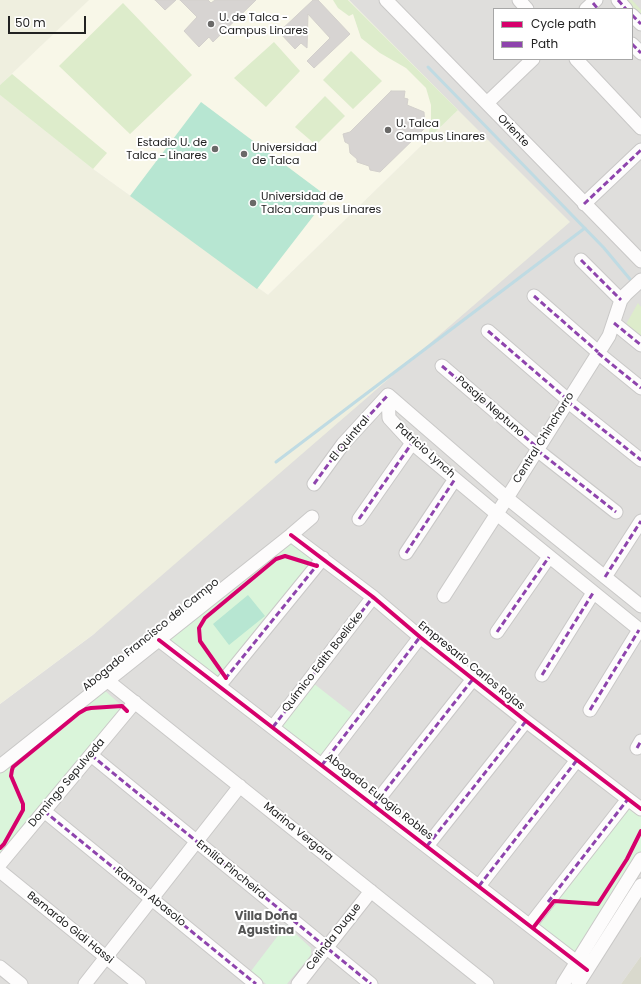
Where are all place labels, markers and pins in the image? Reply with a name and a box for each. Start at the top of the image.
place label: U. de Talca - Campus Linares [219,11,308,37]
marker: U. de Talca - Campus Linares [206,19,216,29]
place label: U. Talca Campus Linares [396,117,485,143]
marker: U. Talca Campus Linares [383,125,393,135]
place label: Estadio U. de Talca - Linares [126,136,207,162]
place label: Universidad de Talca [252,141,317,167]
marker: Estadio U. de Talca - Linares [210,144,220,154]
marker: Universidad de Talca [239,149,249,159]
place label: Universidad de Talca campus Linares [261,190,381,216]
marker: Universidad de Talca campus Linares [248,198,258,208]

